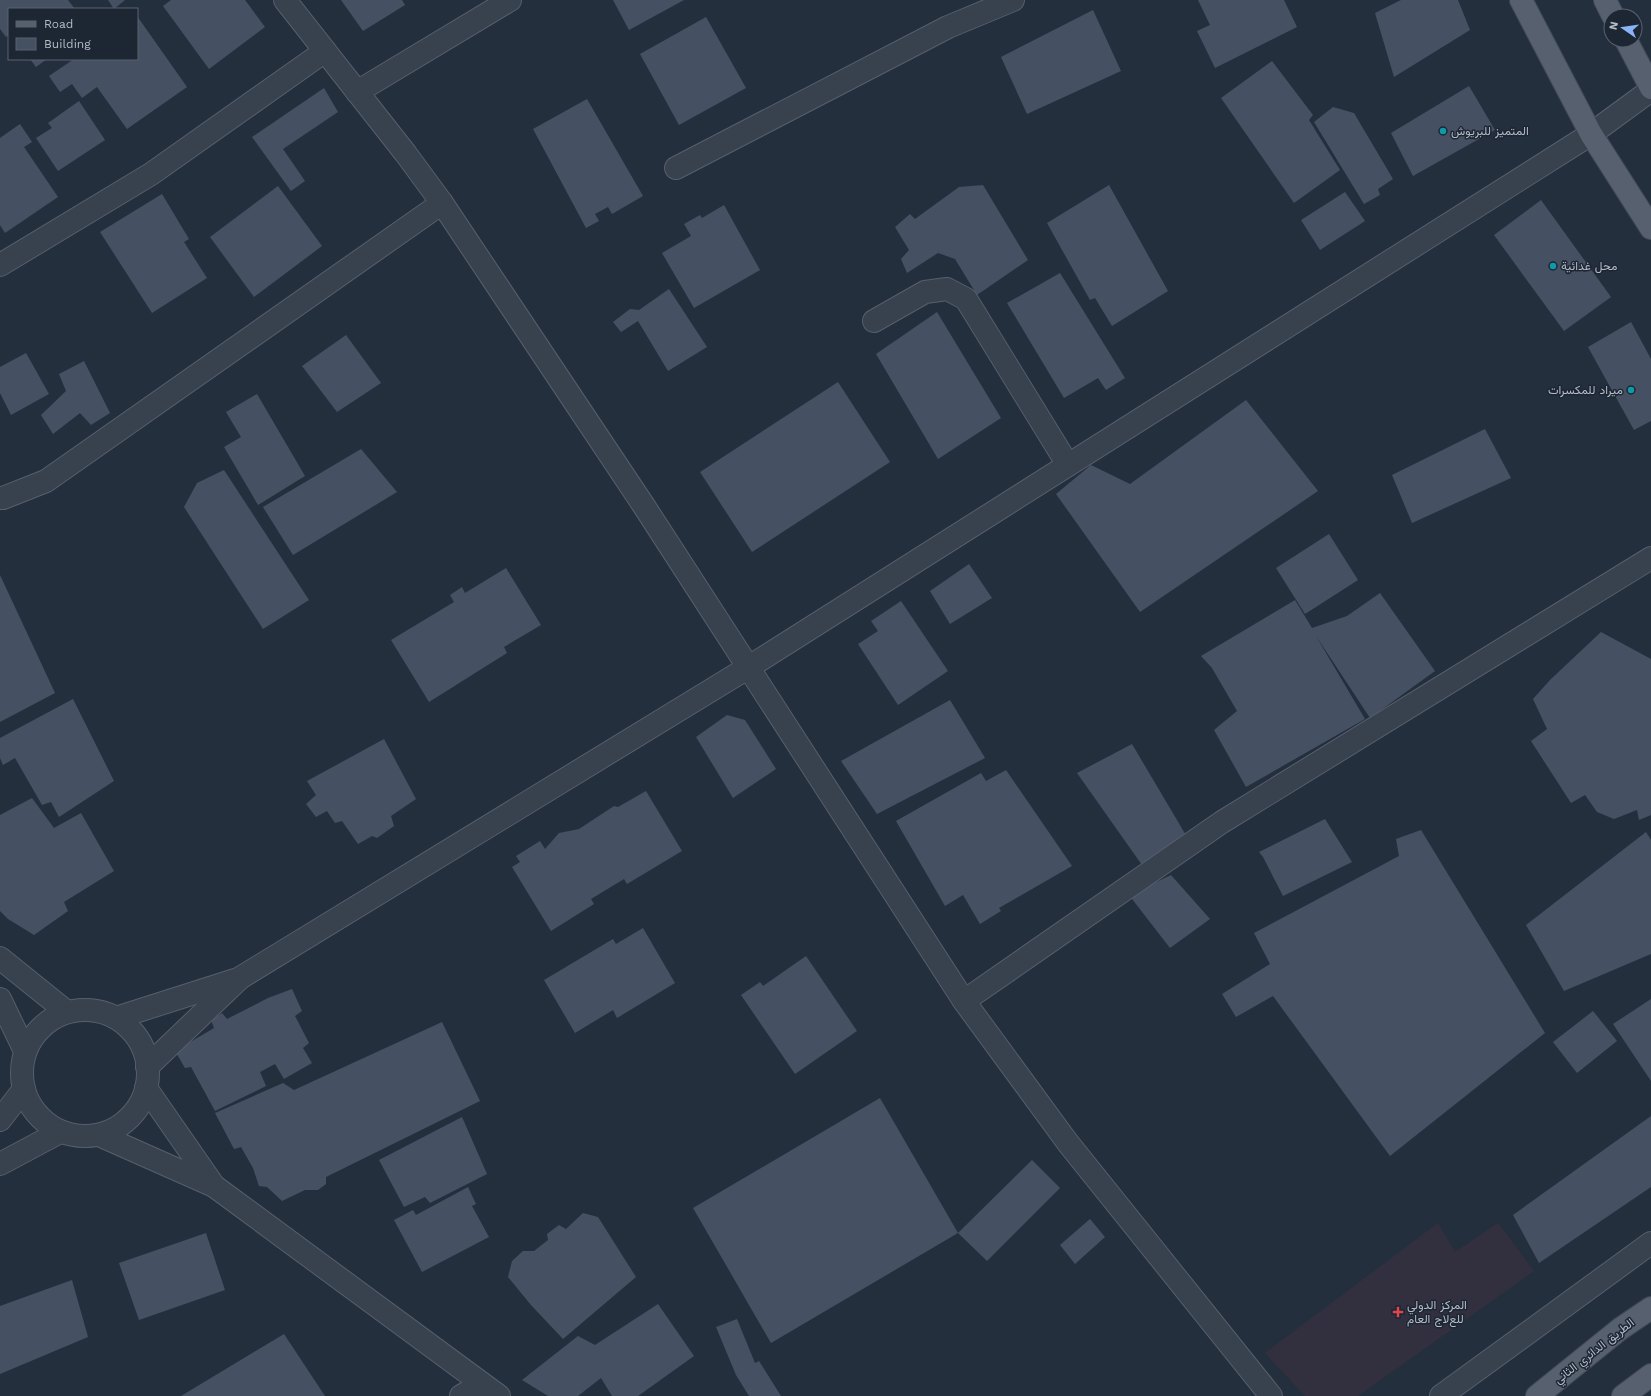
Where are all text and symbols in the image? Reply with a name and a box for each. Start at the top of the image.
legend [8,8,138,60]
north arrow [1603,8,1643,48]
text: Road [44,17,73,31]
text: N [1606,20,1621,31]
text: Building [44,37,91,51]
place label: المتميز للبريوش [1451,124,1529,139]
marker: المتميز للبريوش [1438,126,1448,136]
place label: محل غدائية [1561,259,1617,274]
marker: محل غدائية [1548,261,1558,271]
place label: ميراد للمكسرات [1548,383,1623,398]
marker: ميراد للمكسرات [1626,385,1636,395]
place label: المركز الدولي للعﻻج العام [1407,1298,1467,1328]
marker: المركز الدولي للعﻻج العام [1392,1306,1404,1318]
street label: الطريق الدائري الثاني [1551,1315,1639,1389]

